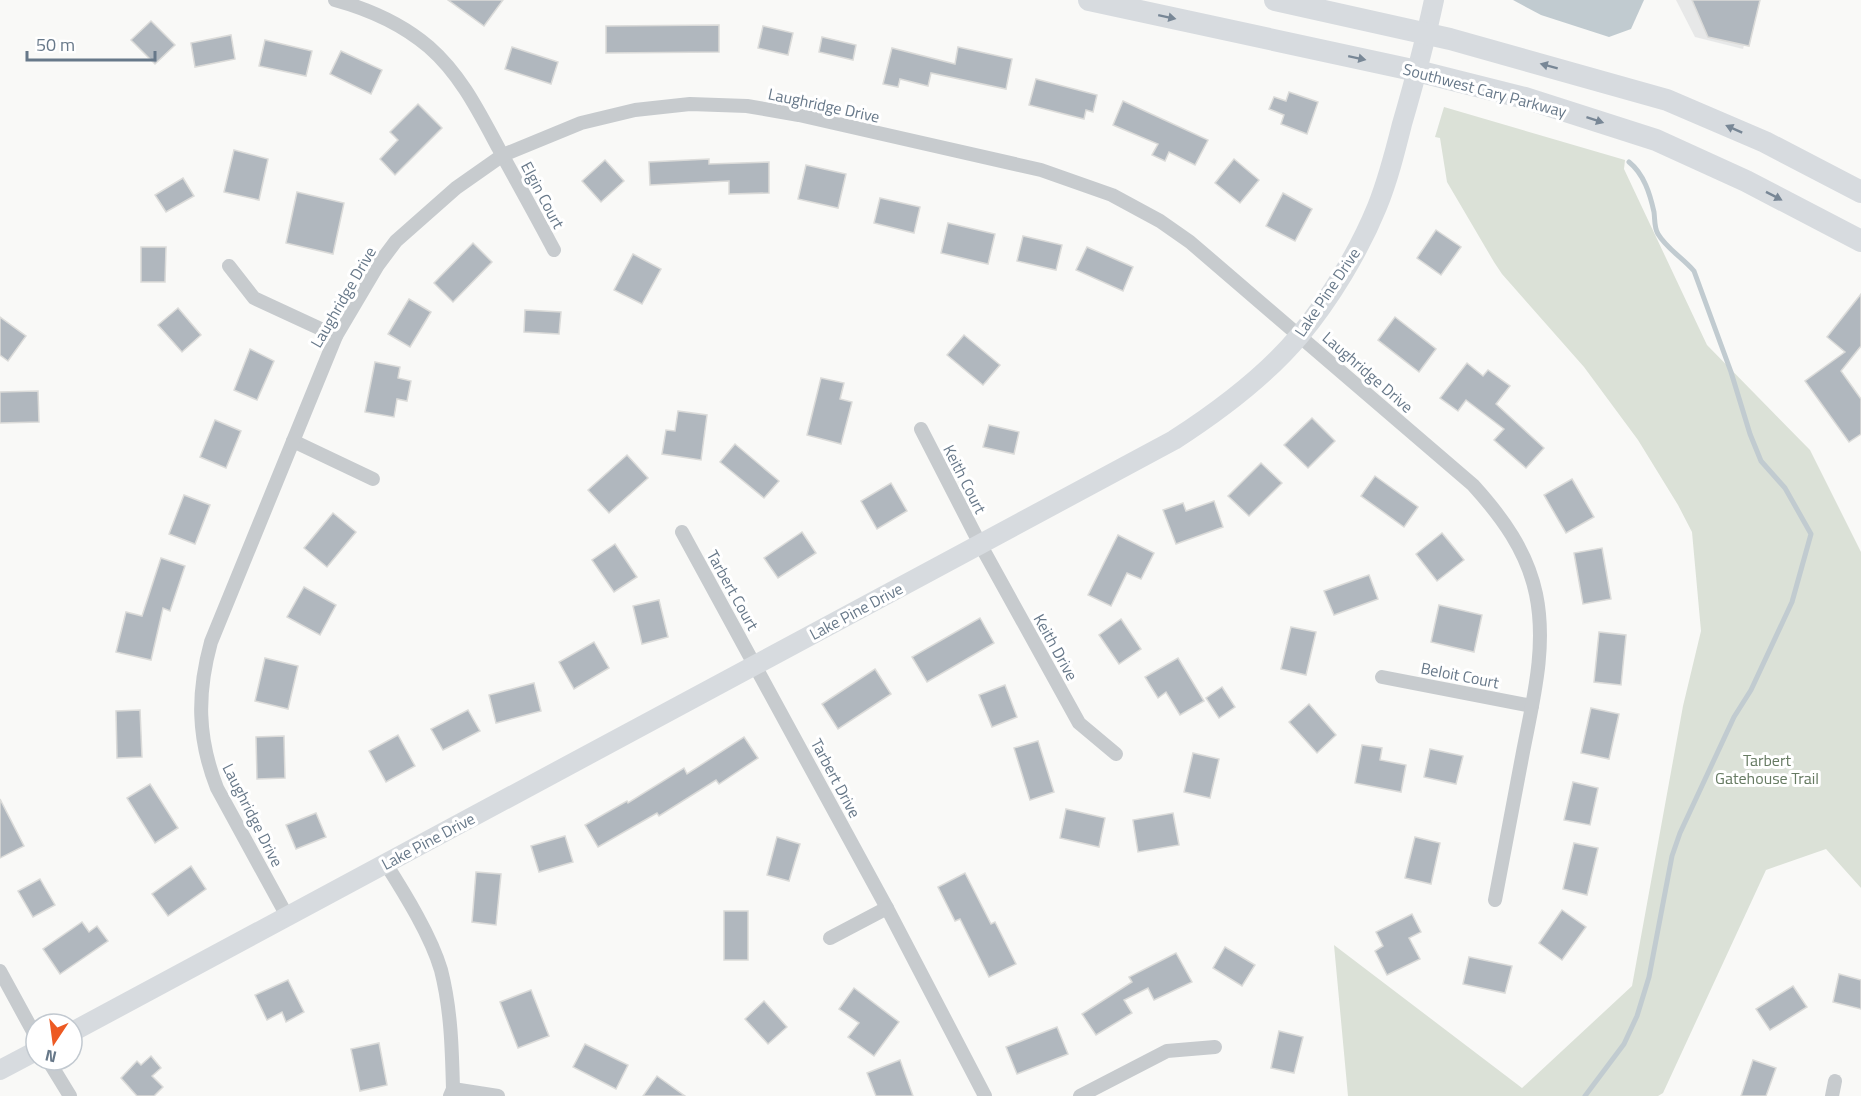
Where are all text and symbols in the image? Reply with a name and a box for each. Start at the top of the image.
one-way arrow [1158,13,1177,22]
scale bar [27,24,154,62]
text: 50 m [36,31,75,58]
one-way arrow [1348,54,1367,63]
street label: Southwest Cary Parkway [1401,57,1570,123]
one-way arrow [1540,60,1559,70]
street label: Laughridge Drive [766,81,882,129]
one-way arrow [1586,116,1604,125]
one-way arrow [1724,124,1742,134]
street label: Elgin Court [515,157,571,233]
one-way arrow [1766,191,1783,201]
street label: Laughridge Drive [304,242,382,352]
street label: Lake Pine Drive [1288,243,1366,341]
street label: Laughridge Drive [1317,326,1419,418]
street label: Keith Court [937,440,993,518]
street label: Tarbert Court [701,546,765,635]
street label: Lake Pine Drive [805,576,907,646]
street label: Keith Drive [1028,609,1084,685]
street label: Beloit Court [1419,656,1502,694]
street label: Tarbert Drive [805,734,867,822]
park label: Tarbert Gatehouse Trail [1715,748,1819,790]
street label: Laughridge Drive [217,759,289,871]
street label: Lake Pine Drive [377,806,479,876]
north arrow [24,1012,84,1072]
text: N [43,1044,59,1070]

